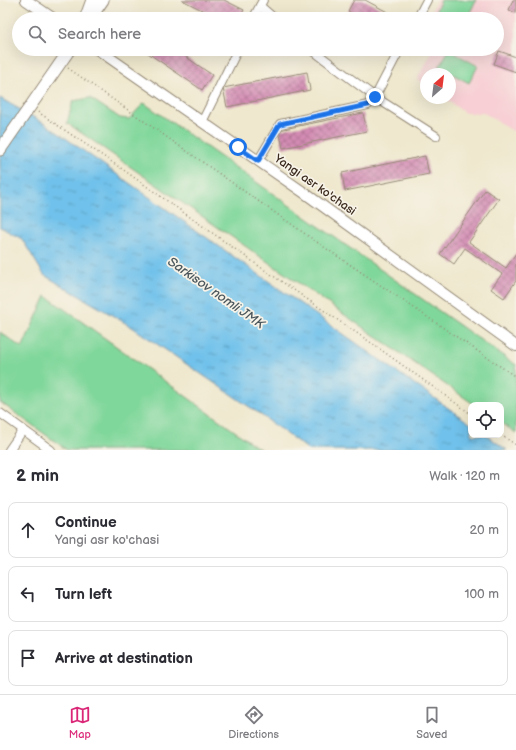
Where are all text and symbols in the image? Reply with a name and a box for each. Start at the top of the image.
search box [12,12,504,56]
icon: search [26,23,48,45]
text: Search here [58,25,141,44]
north arrow [420,68,456,104]
route end [366,88,384,106]
route start [229,138,247,156]
street label: Yangi asr ko'chasi [270,151,359,219]
water label: Sarkisov nomli JMK [165,254,269,333]
map controls [468,402,504,438]
button: locate [468,402,504,438]
text: 2 min [16,466,59,486]
text: Walk · 120 m [429,468,500,484]
text: Continue [55,513,117,532]
icon: ahead [17,519,39,541]
text: 20 m [469,522,499,538]
text: Yangi asr ko'chasi [55,532,159,548]
icon: left [17,583,39,605]
text: Turn left [55,585,112,604]
text: 100 m [464,586,499,602]
icon: arrive [17,647,39,669]
text: Arrive at destination [55,649,193,668]
tab: Map [69,704,91,741]
tab: Directions [228,704,279,741]
tab: Saved [416,704,447,741]

